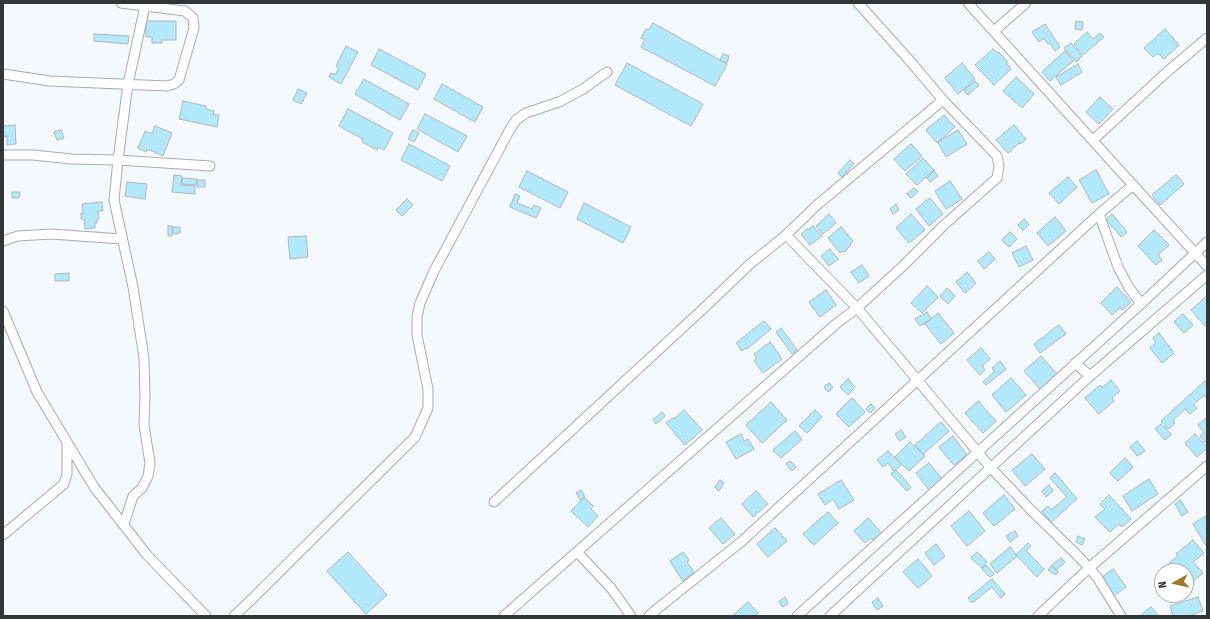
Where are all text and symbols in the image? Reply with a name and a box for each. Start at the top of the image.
north arrow [1154,563,1194,603]
text: N [1156,580,1170,589]

